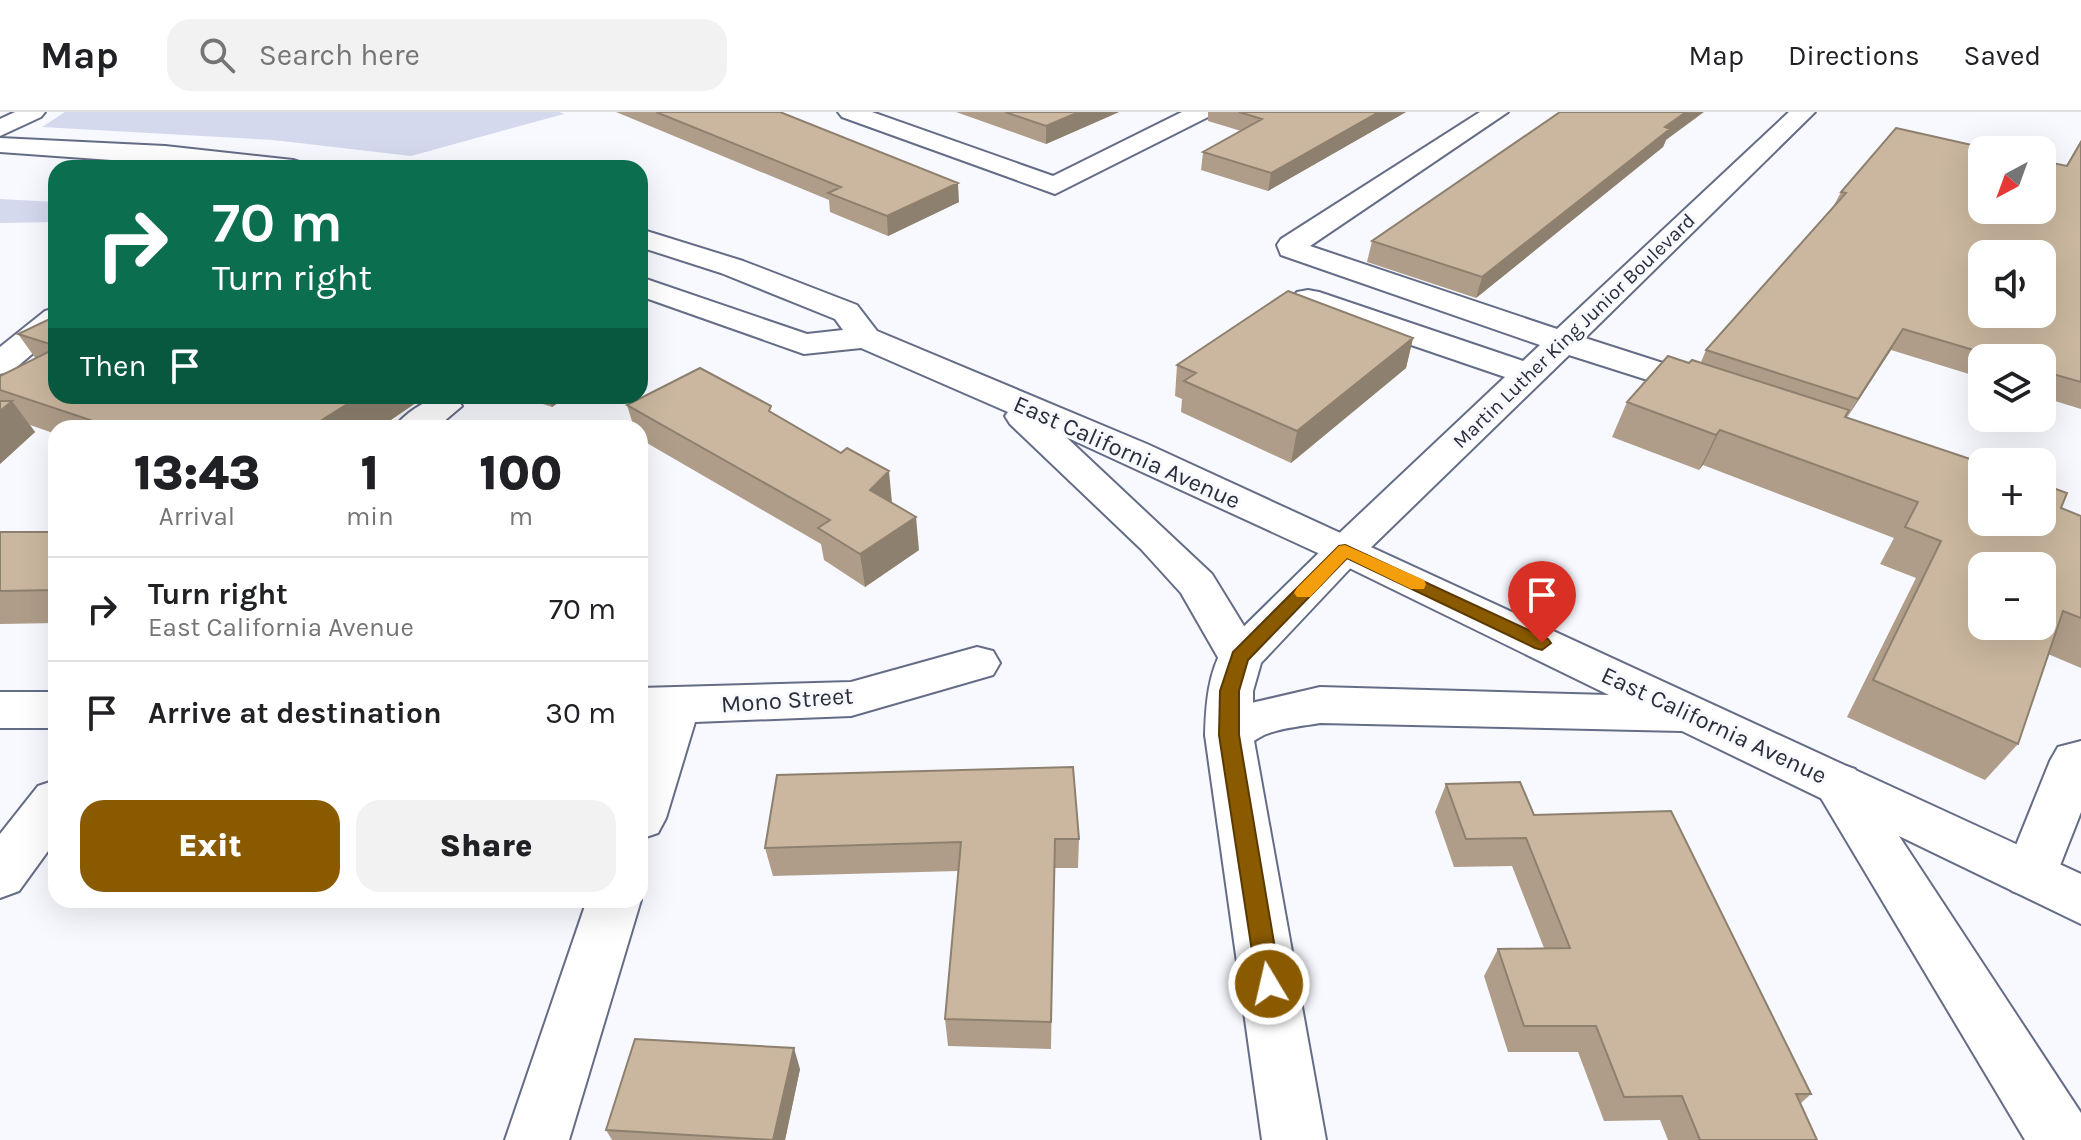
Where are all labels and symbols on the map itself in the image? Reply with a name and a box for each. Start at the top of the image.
north arrow [1968,136,2056,224]
street label: Martin Luther King Junior Boulevard [1448,209,1700,453]
street label: East California Avenue [1009,389,1245,515]
pin [1508,561,1576,643]
street label: East California Avenue [1597,660,1831,790]
street label: Mono Street [720,681,854,719]
position arrow [1227,942,1311,1026]

